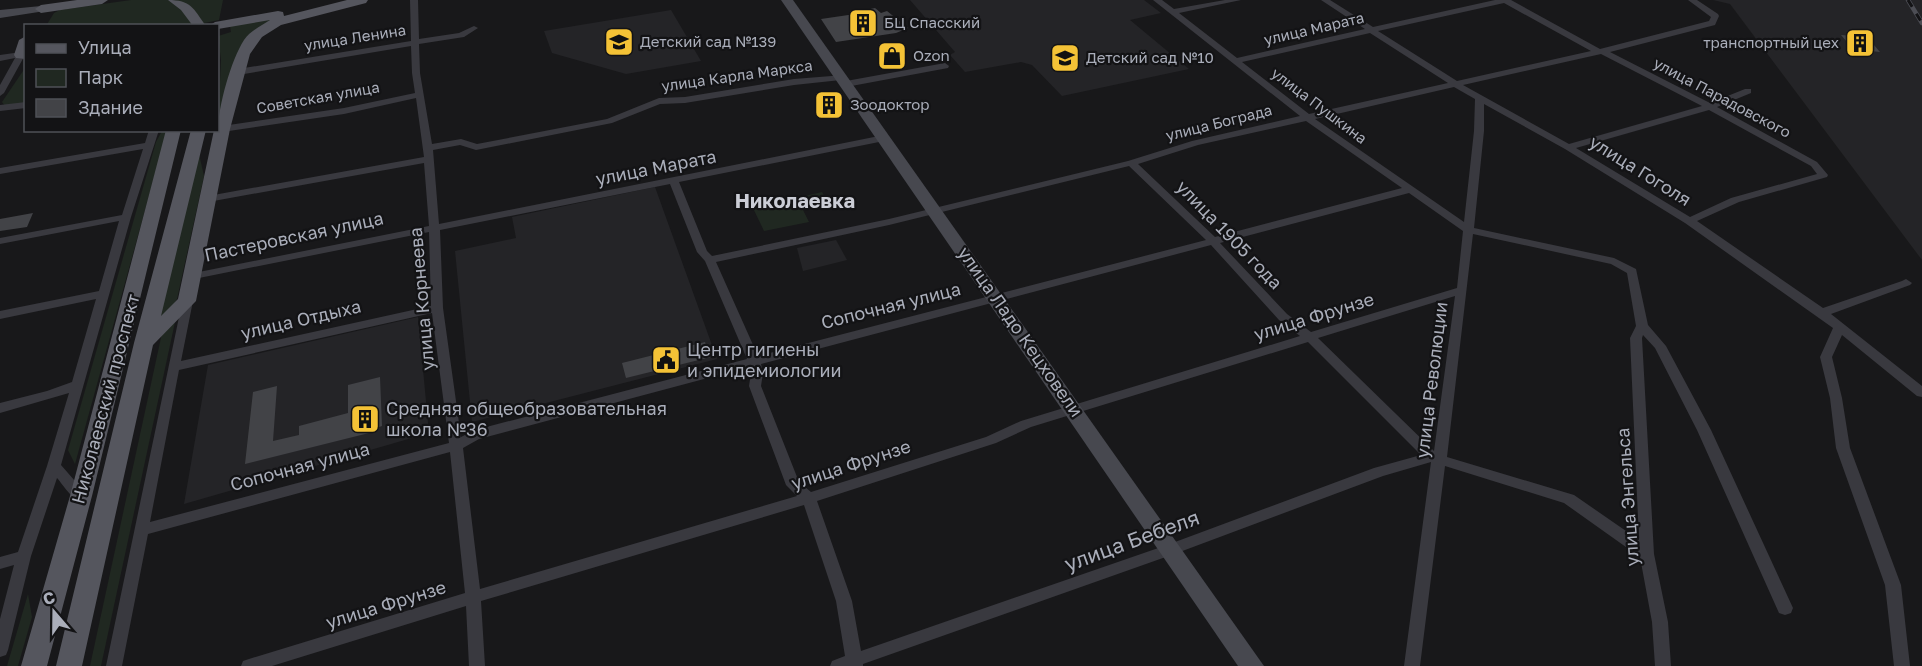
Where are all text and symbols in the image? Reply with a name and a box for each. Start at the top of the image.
building icon: БЦ Спасский [847,7,879,39]
street label: улица Марата [1262,8,1366,48]
place label: БЦ Спасский [884,13,980,31]
street label: улица Ленина [303,20,407,54]
legend [24,24,219,132]
school or university icon: Детский сад №139 [603,26,635,58]
building icon: транспортный цех [1844,27,1876,59]
place label: Детский сад №139 [640,32,776,50]
place label: транспортный цех [1703,33,1839,51]
text: Улица [78,36,132,58]
shop icon: Ozon [876,40,908,72]
school or university icon: Детский сад №10 [1049,42,1081,74]
place label: Ozon [913,46,950,64]
place label: Детский сад №10 [1086,48,1214,66]
street label: улица Парадовского [1651,53,1794,141]
street label: улица Карла Маркса [660,56,813,95]
street label: улица Пушкина [1268,63,1371,147]
text: Парк [78,66,123,88]
street label: Советская улица [255,77,381,117]
building icon: Зоодоктор [813,89,845,121]
place label: Зоодоктор [850,95,930,113]
text: Здание [78,96,143,118]
street label: улица Бограда [1164,100,1274,144]
street label: улица Гоголя [1586,130,1695,210]
street label: улица Марата [594,145,718,190]
street label: улица 1905 года [1172,175,1287,293]
district label: Николаевка [735,188,855,212]
street label: Пастеровская улица [202,206,385,266]
street label: улица Корнеева [404,227,438,372]
street label: улица Ладо Кецховели [954,242,1088,421]
street label: Сопочная улица [819,277,963,333]
street label: улица Фрунзе [1251,287,1376,345]
street label: Николаевский проспект [66,291,144,506]
street label: улица Отдыха [239,295,363,344]
street label: улица Революции [1410,300,1452,459]
place label: Центр гигиены и эпидемиологии [687,338,842,381]
public building icon: Центр гигиены и эпидемиологии [650,344,682,376]
place label: Средняя общеобразовательная школа №36 [386,397,667,440]
building icon: Средняя общеобразовательная школа №36 [349,403,381,435]
street label: улица Энгельса [1611,427,1643,567]
street label: улица Фрунзе [788,434,913,494]
street label: Сопочная улица [228,437,372,495]
street label: улица Бебеля [1061,504,1203,577]
street label: улица Фрунзе [323,575,448,633]
north arrow [24,582,84,642]
text: С [40,587,58,609]

